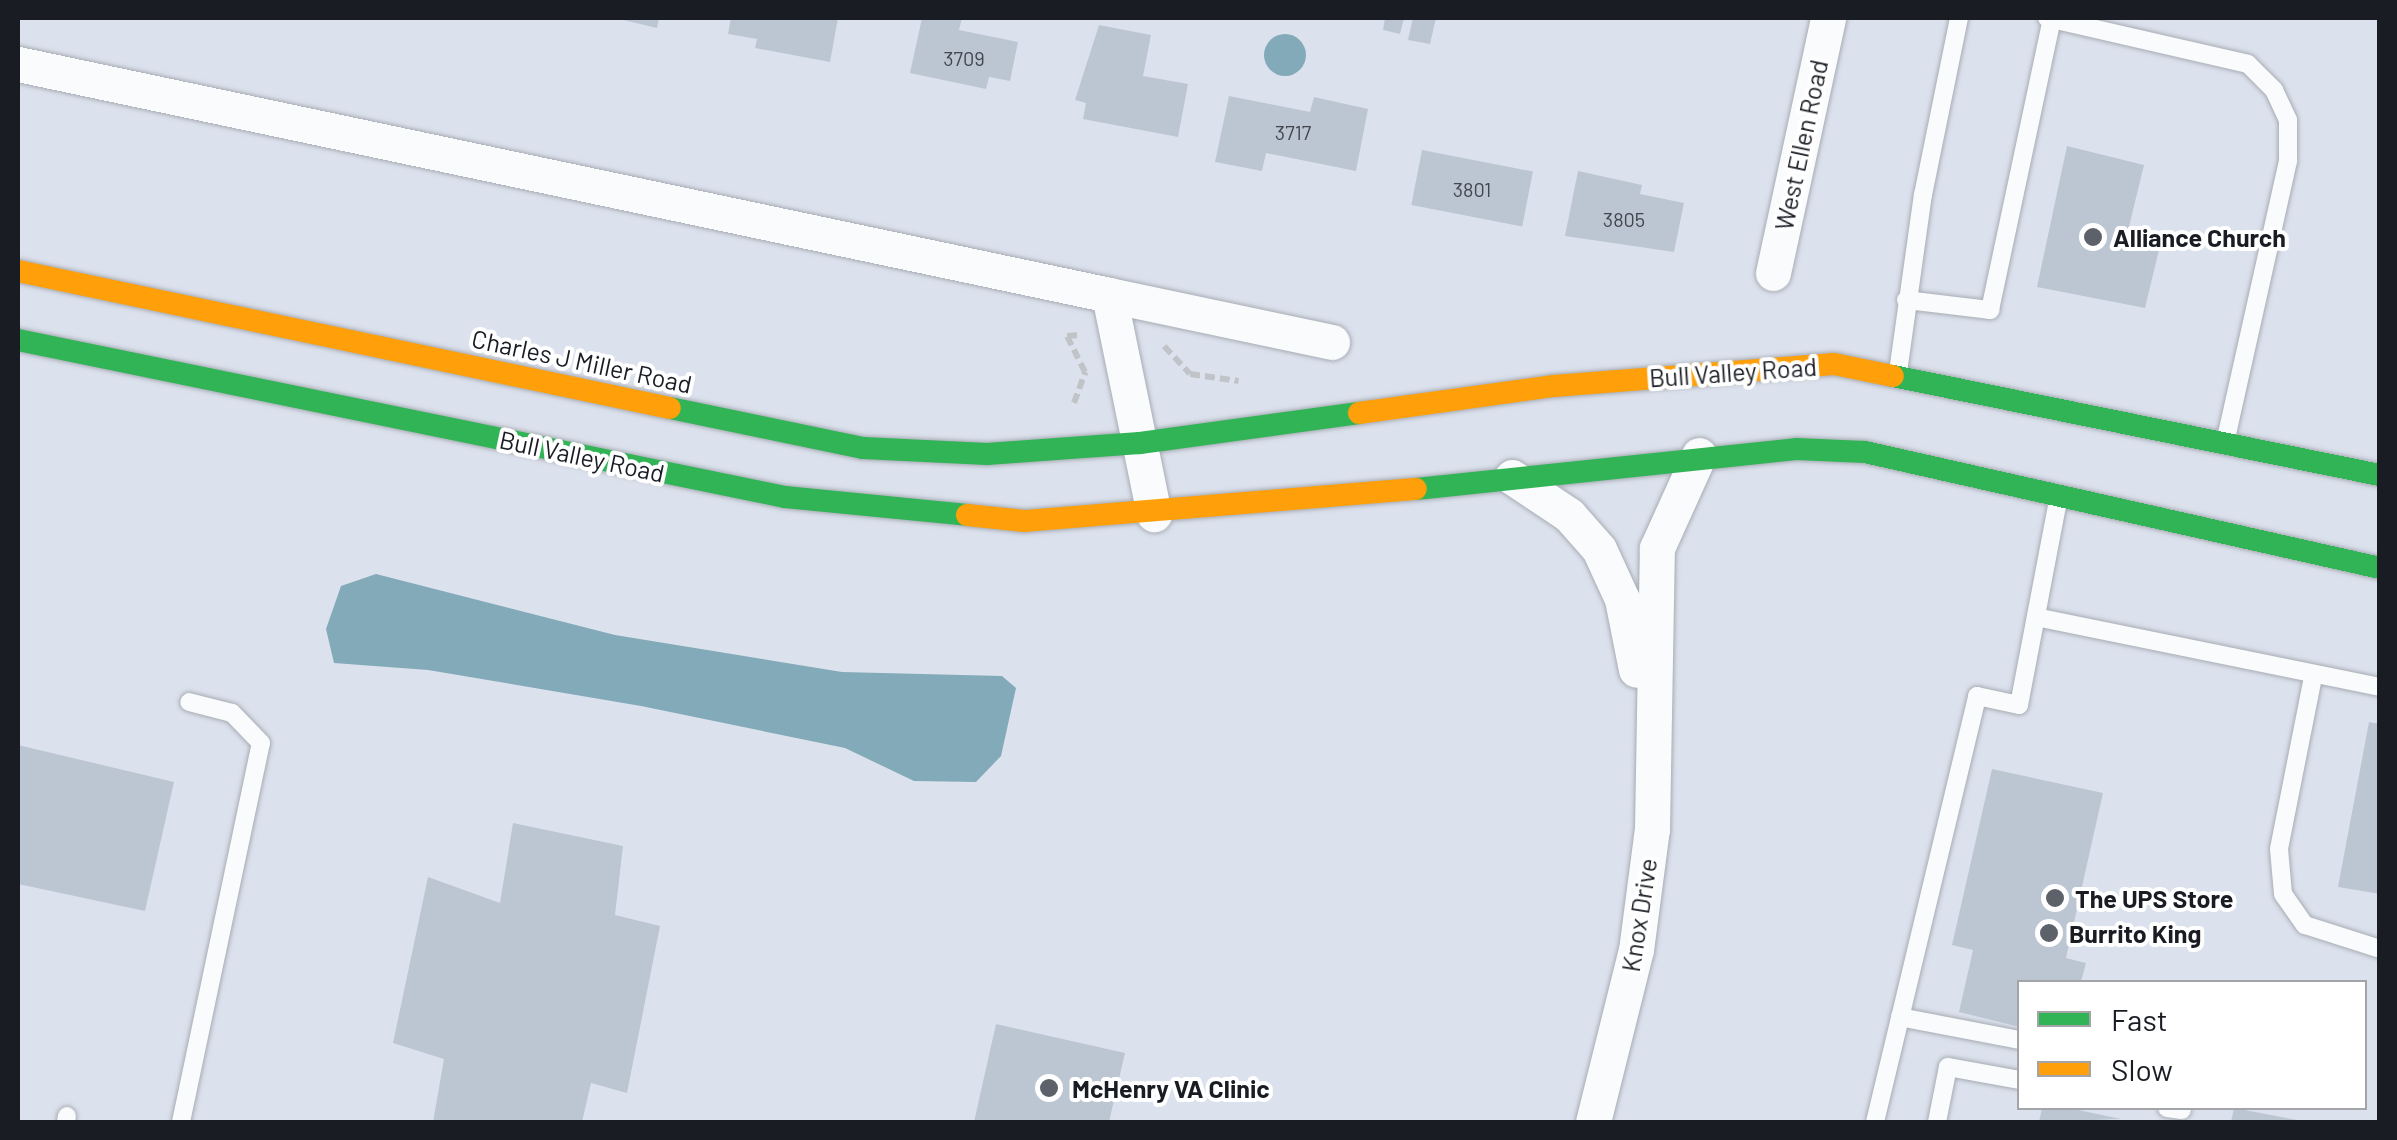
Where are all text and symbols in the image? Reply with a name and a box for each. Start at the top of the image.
house number: 3709 [943,46,985,70]
street label: West Ellen Road [1768,57,1834,233]
house number: 3717 [1275,120,1311,144]
house number: 3801 [1453,177,1491,201]
house number: 3805 [1603,207,1645,231]
place label: Alliance Church [2113,222,2286,252]
marker: Alliance Church [2082,226,2104,248]
street label: Charles J Miller Road [469,323,695,399]
street label: Bull Valley Road [1648,351,1818,393]
street label: Bull Valley Road [497,424,667,488]
street label: Knox Drive [1615,856,1663,974]
place label: The UPS Store [2075,883,2233,913]
marker: The UPS Store [2044,887,2066,909]
place label: Burrito King [2069,918,2201,948]
marker: Burrito King [2038,922,2060,944]
legend [2017,980,2367,1110]
text: Fast [2111,1001,2168,1037]
text: Slow [2111,1051,2173,1087]
place label: McHenry VA Clinic [1072,1073,1270,1103]
marker: McHenry VA Clinic [1036,1075,1062,1101]

